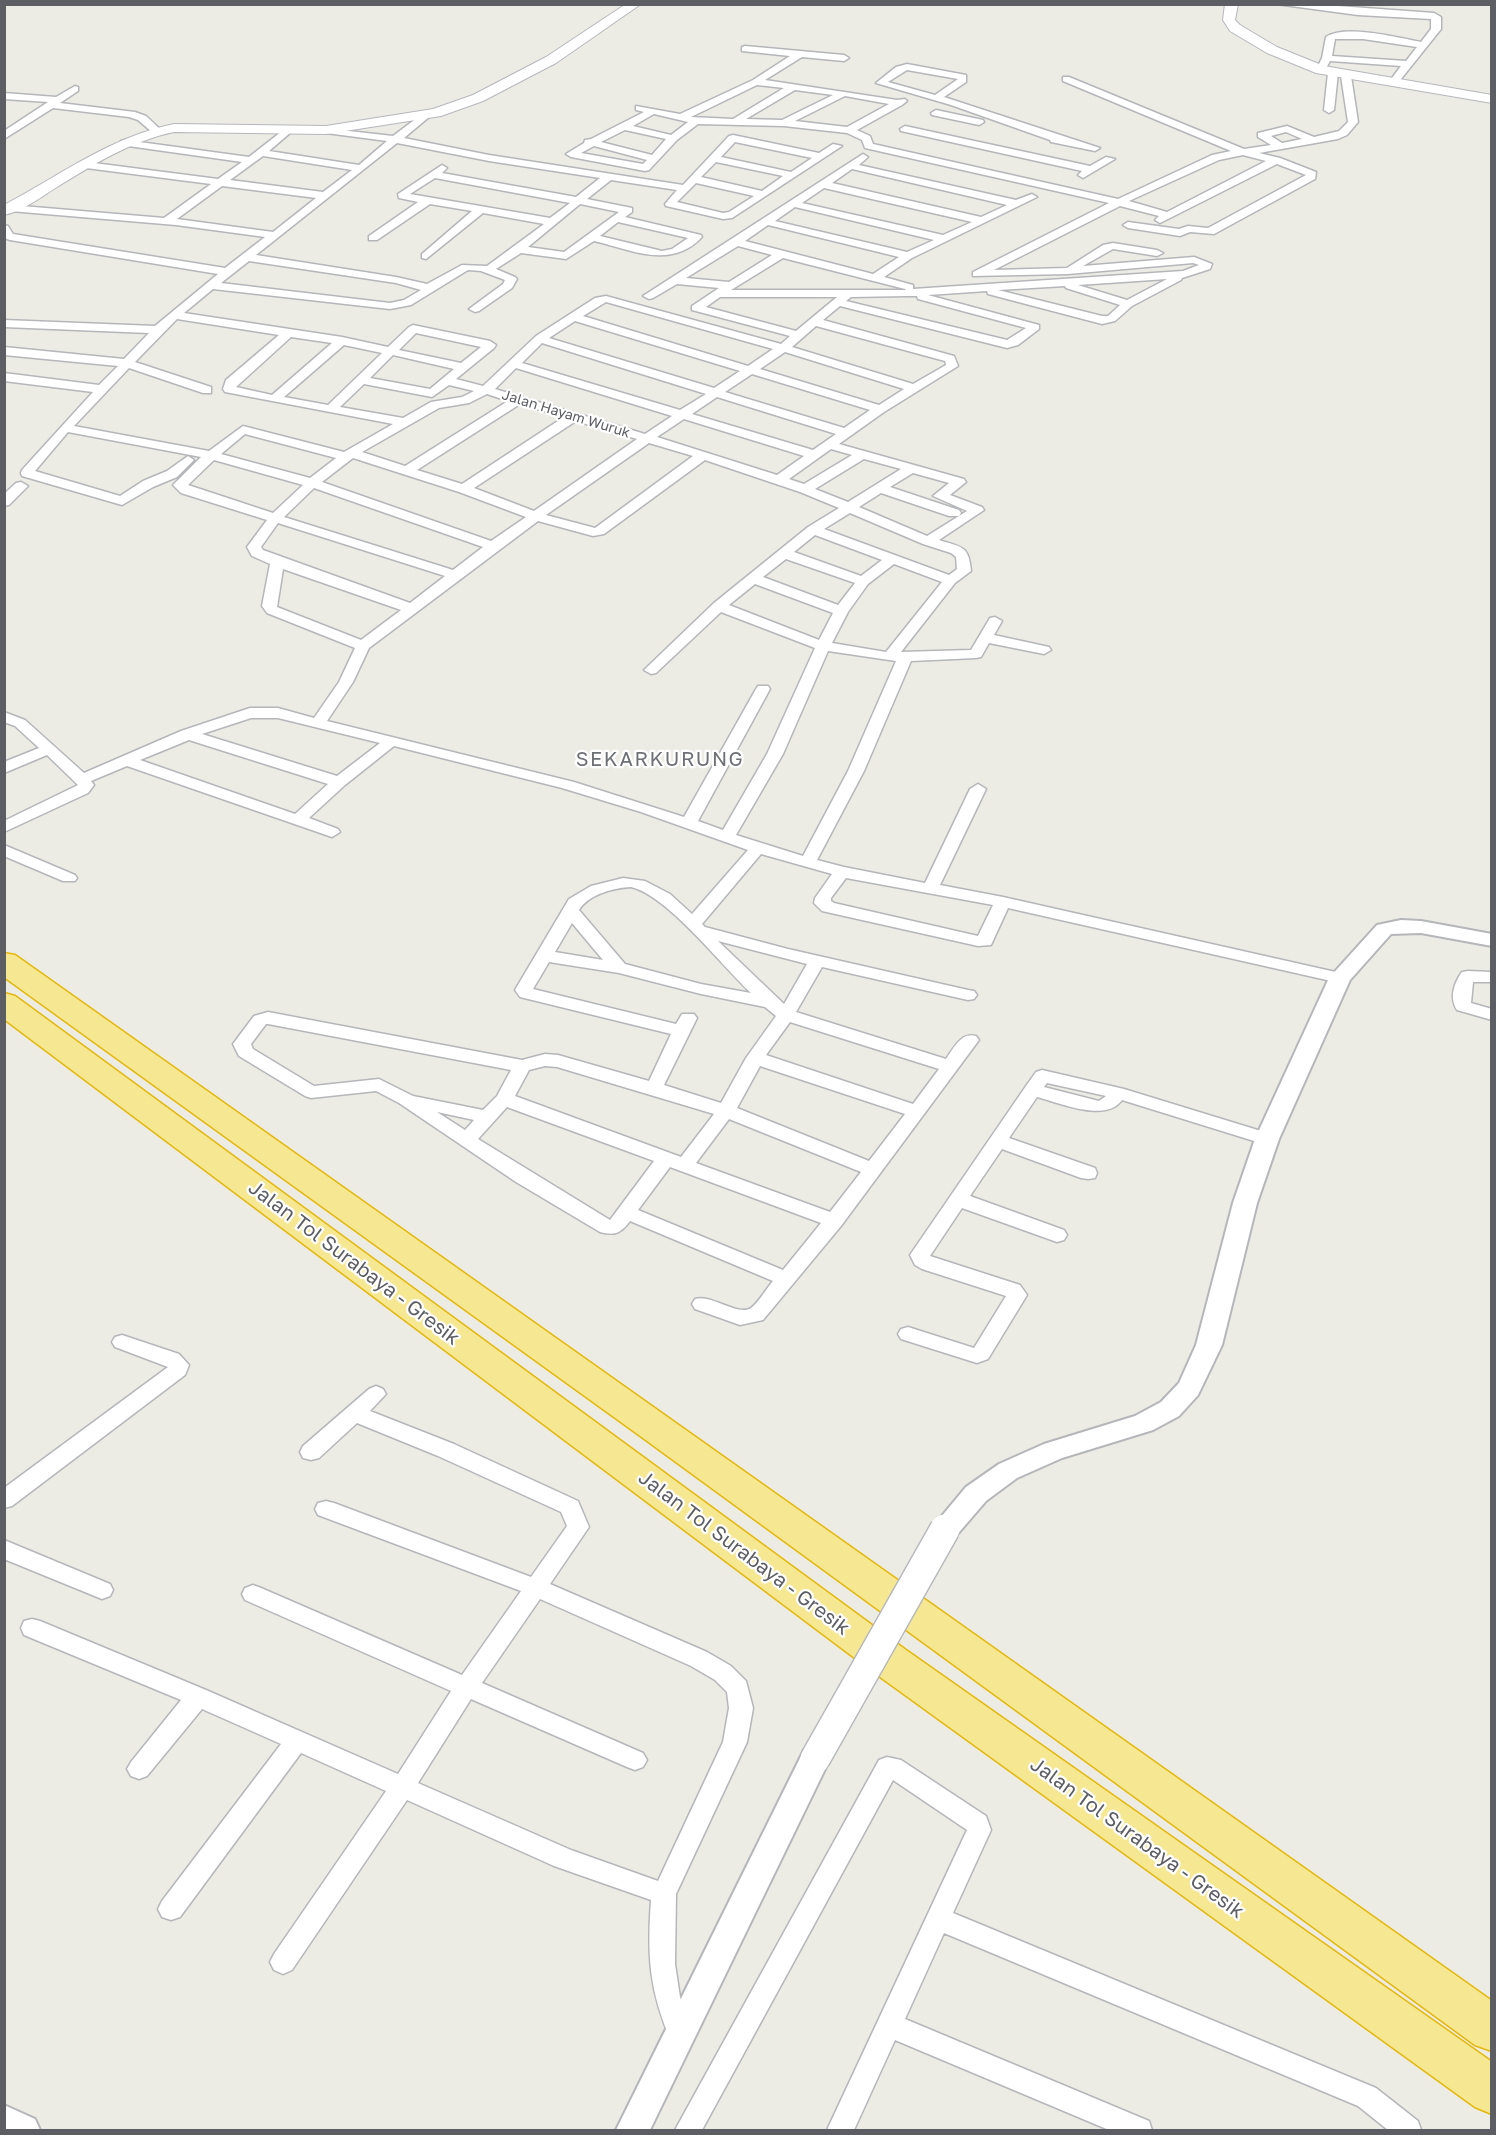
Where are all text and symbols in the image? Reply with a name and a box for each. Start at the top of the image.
street label: Jalan Hayam Wuruk [500,387,632,441]
district label: SEKARKURUNG [576,748,744,772]
street label: Jalan Tol Surabaya - Gresik [244,1176,464,1350]
street label: Jalan Tol Surabaya - Gresik [634,1466,854,1640]
street label: Jalan Tol Surabaya - Gresik [1025,1752,1249,1924]

